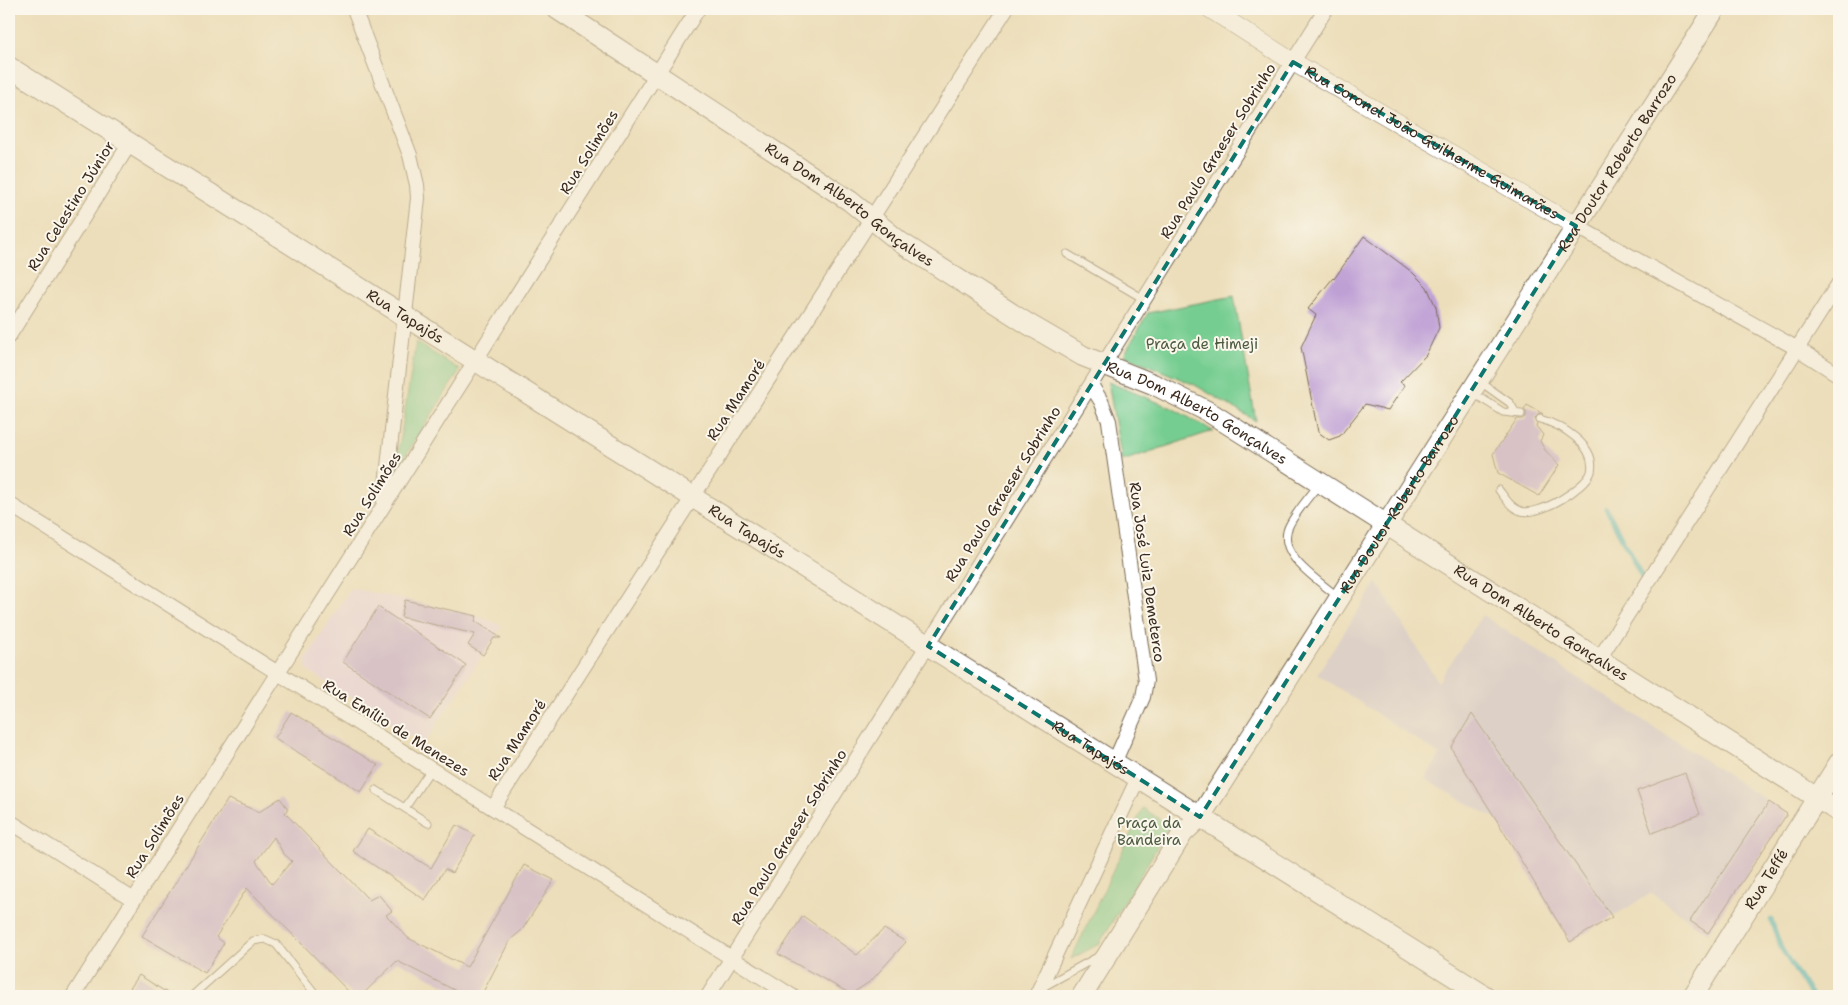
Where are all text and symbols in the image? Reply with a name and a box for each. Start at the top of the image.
street label: Rua Paulo Graeser Sobrinho [1156,59,1280,243]
street label: Rua Coronel João Guilherme Guimarães [1301,61,1563,224]
street label: Rua Doutor Roberto Barrozo [1553,70,1681,256]
street label: Rua Solimões [555,106,623,198]
street label: Rua Celestino Júnior [23,137,119,275]
street label: Rua Dom Alberto Gonçalves [761,138,938,271]
street label: Rua Tapajós [363,284,448,348]
park label: Praça de Himeji [1146,334,1258,354]
street label: Rua Mamoré [702,355,770,445]
street label: Rua Dom Alberto Gonçalves [1103,356,1291,469]
street label: Rua Paulo Graeser Sobrinho [941,402,1065,586]
street label: Rua Doutor Roberto Barrozo [1335,411,1464,597]
street label: Rua Solimões [338,448,406,540]
street label: Rua José Luiz Demeterco [1124,481,1170,663]
street label: Rua Tapajós [705,500,789,563]
street label: Rua Dom Alberto Gonçalves [1450,560,1632,686]
street label: Rua Emílio de Menezes [319,675,473,781]
street label: Rua Mamoré [483,695,551,785]
street label: Rua Tapajós [1048,716,1133,780]
street label: Rua Paulo Graeser Sobrinho [727,745,851,929]
street label: Rua Solimões [121,790,189,882]
park label: Praça da Bandeira [1117,813,1182,850]
street label: Rua Teffé [1740,845,1793,913]

